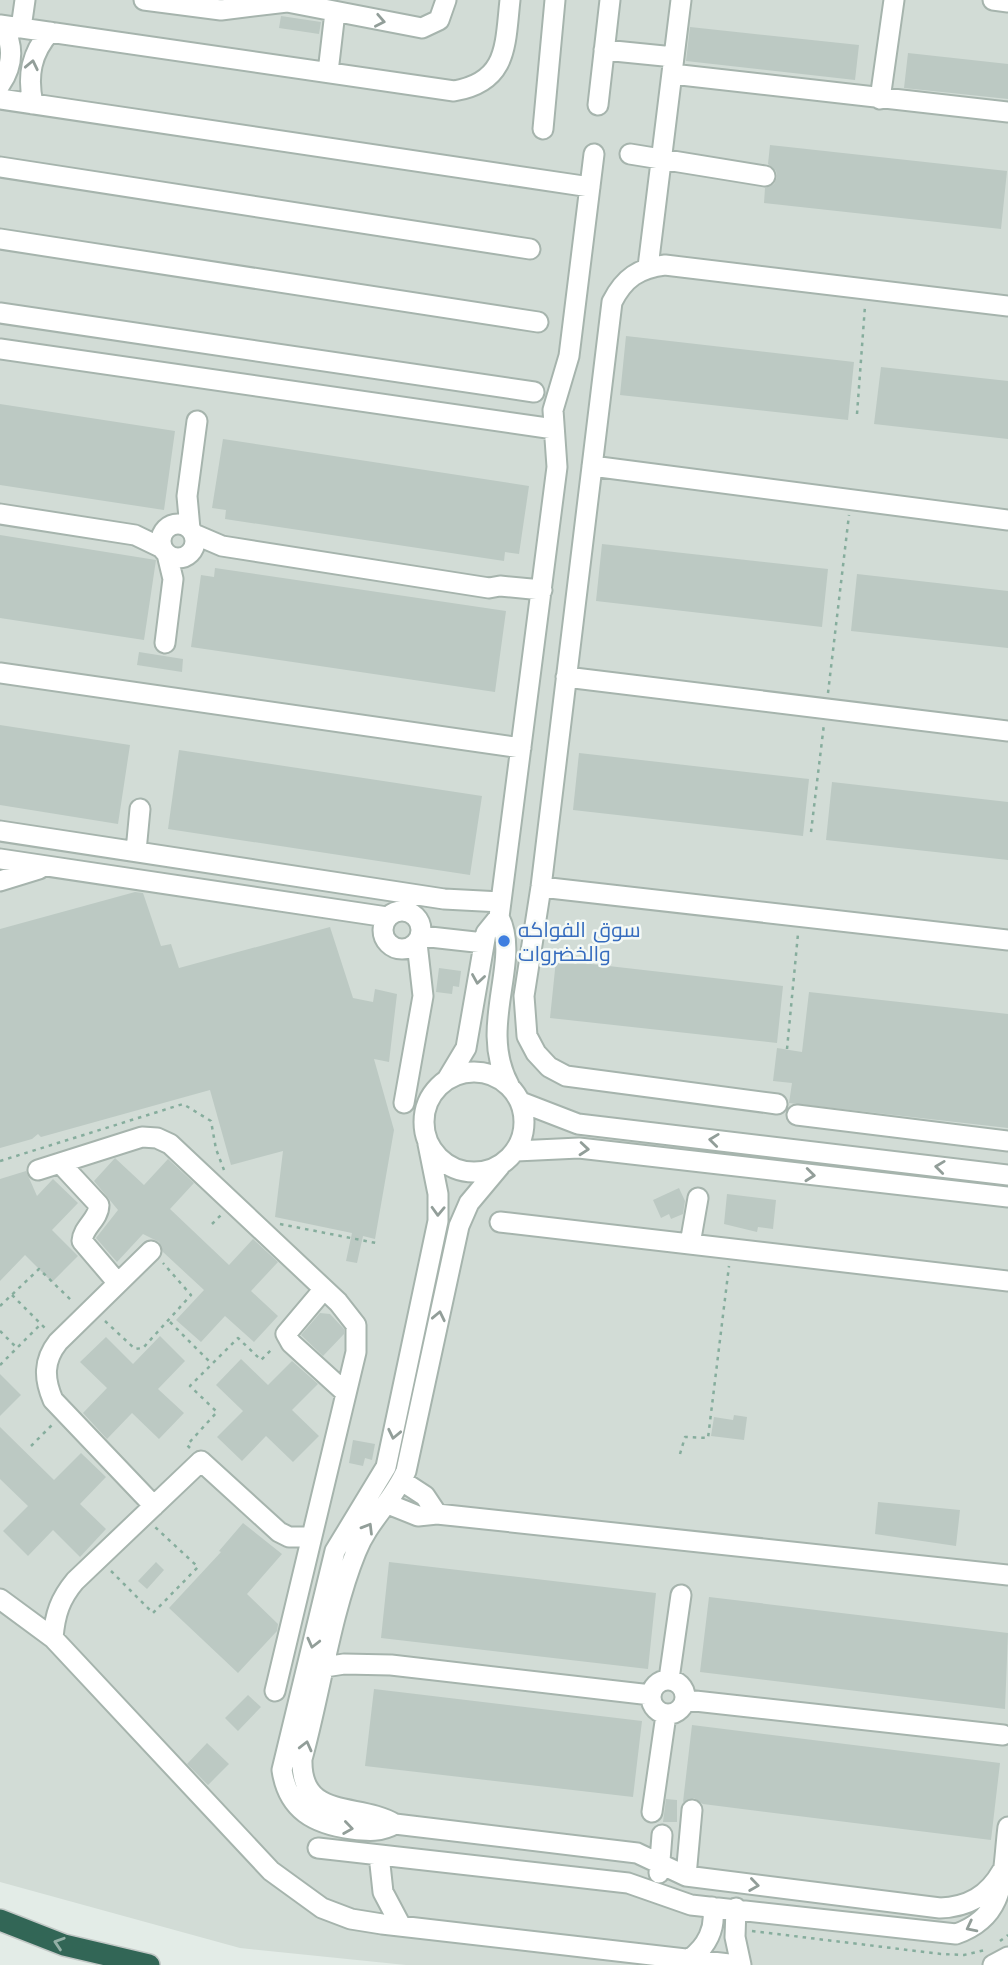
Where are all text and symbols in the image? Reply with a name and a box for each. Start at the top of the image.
one-way arrow [374,13,386,28]
one-way arrow [24,60,39,72]
place label: سوق الفواكه والخضروات [518,917,641,966]
marker: سوق الفواكه والخضروات [496,933,512,949]
one-way arrow [471,974,486,985]
one-way arrow [708,1132,720,1147]
one-way arrow [578,1141,589,1156]
one-way arrow [934,1159,946,1174]
one-way arrow [804,1167,816,1182]
one-way arrow [430,1206,446,1217]
one-way arrow [431,1310,446,1322]
one-way arrow [388,1428,403,1440]
one-way arrow [360,1523,373,1536]
one-way arrow [307,1637,321,1649]
one-way arrow [298,1740,312,1752]
one-way arrow [342,1820,353,1835]
one-way arrow [748,1878,760,1893]
one-way arrow [966,1919,978,1932]
one-way arrow [53,1937,65,1951]

